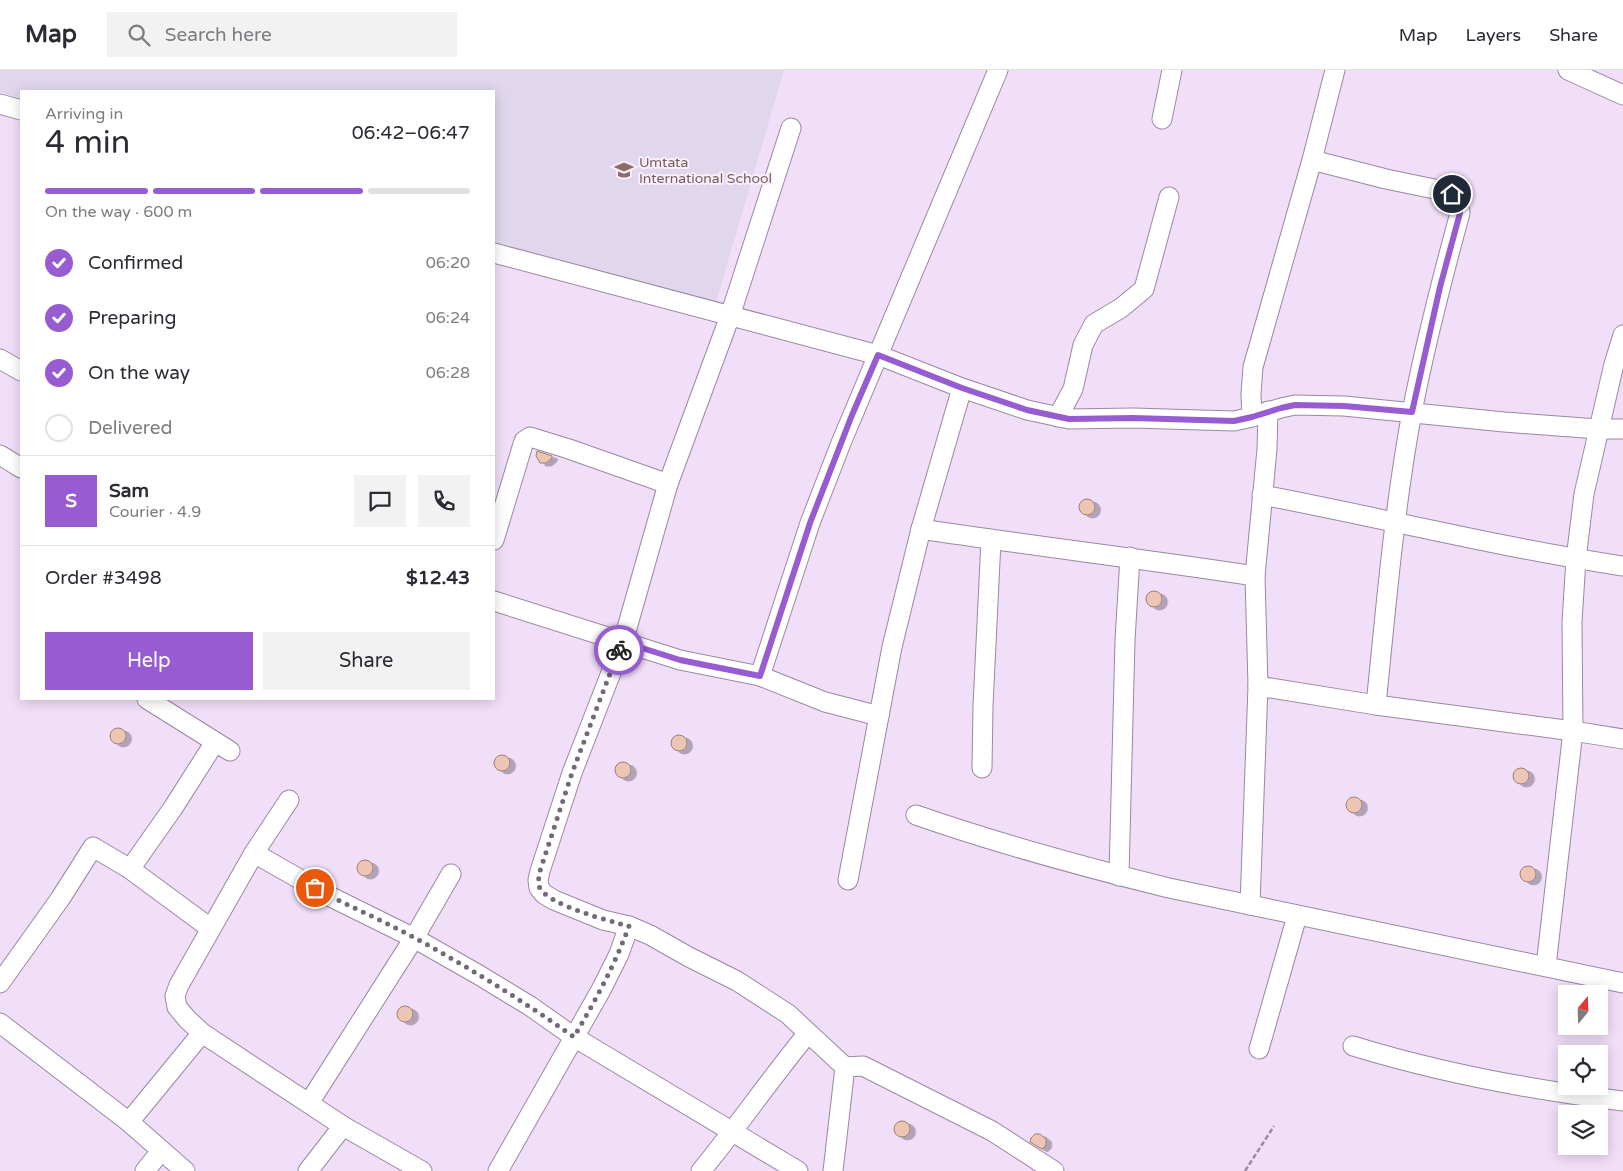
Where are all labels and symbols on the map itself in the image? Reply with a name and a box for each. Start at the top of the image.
place label: Umtata International School [639,154,772,187]
school or university icon: Umtata International School [613,159,635,181]
pin [1431,173,1473,215]
courier [594,625,644,675]
pin [294,867,336,909]
north arrow [1558,985,1608,1035]

